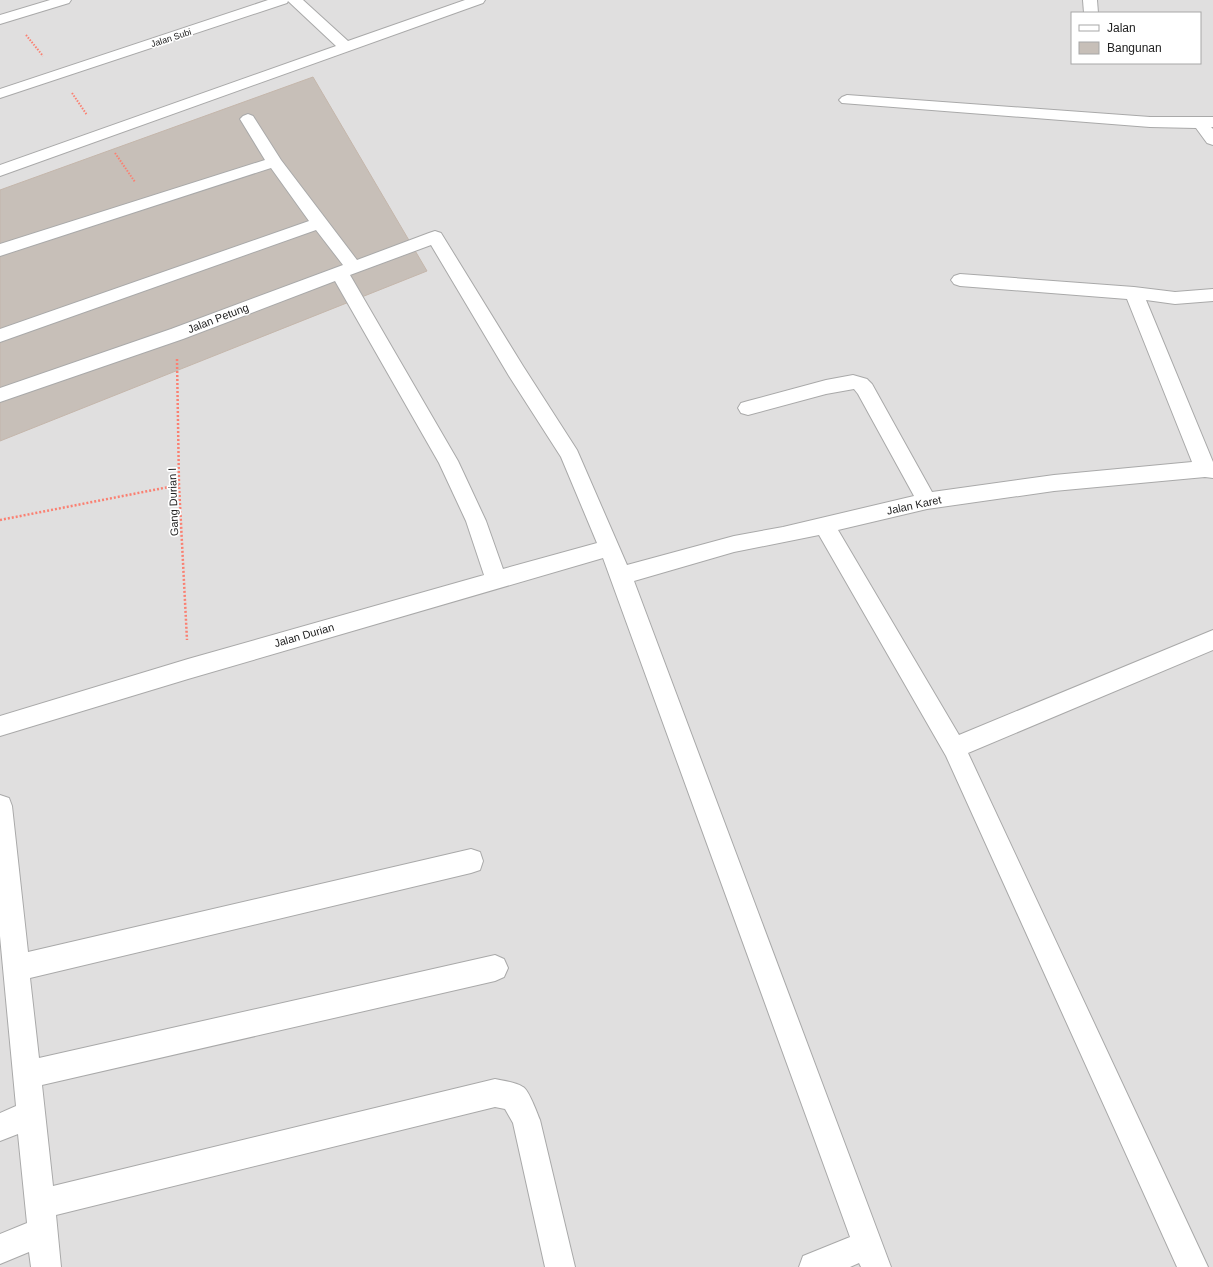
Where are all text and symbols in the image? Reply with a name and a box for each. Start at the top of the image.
legend [1071,12,1201,64]
text: Jalan [1107,21,1136,35]
street label: Jalan Subi [149,27,193,49]
text: Bangunan [1107,41,1162,55]
street label: Jalan Petung [186,301,250,335]
street label: Gang Durian I [166,468,180,536]
street label: Jalan Karet [886,493,942,517]
street label: Jalan Durian [273,621,335,649]

